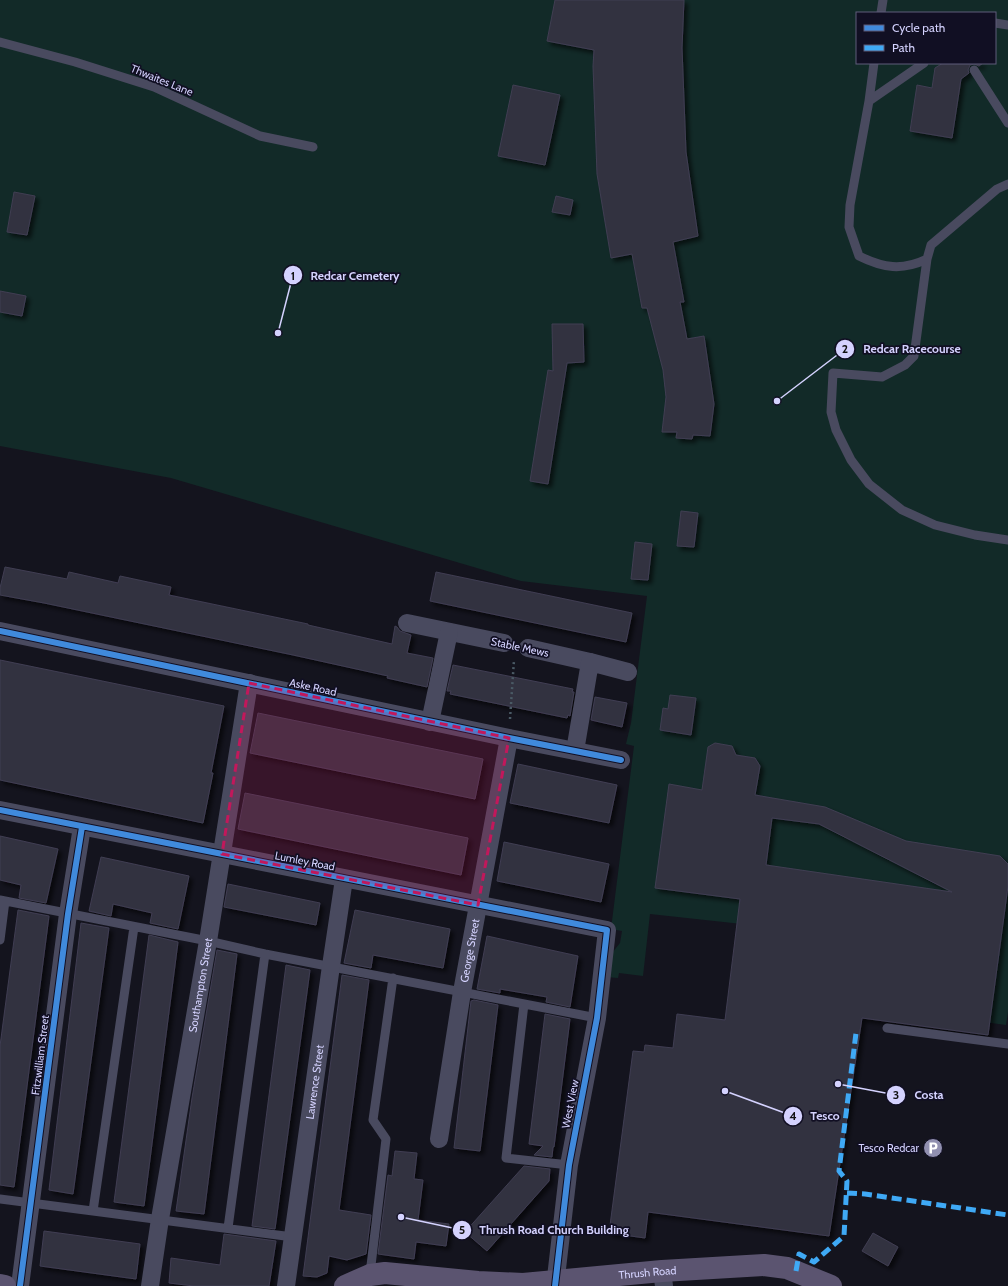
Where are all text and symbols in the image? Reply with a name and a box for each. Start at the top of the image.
legend [856,12,996,64]
text: Cycle path [892,20,945,35]
text: Path [892,40,915,55]
street label: Thwaites Lane [129,61,196,99]
callout: Redcar Cemetery [283,263,408,287]
text: 1 [291,268,295,283]
text: Redcar Cemetery [310,268,400,283]
callout: Redcar Racecourse [835,337,969,361]
text: 2 [842,341,848,356]
text: Redcar Racecourse [863,341,961,356]
street label: Stable Mews [490,634,551,660]
street label: Aske Road [288,675,338,699]
street label: Lumley Road [274,848,336,874]
street label: George Street [457,917,482,983]
street label: Southampton Street [185,937,215,1034]
street label: Fitzwilliam Street [28,1014,52,1096]
street label: Lawrence Street [303,1044,327,1120]
street label: West View [558,1078,582,1130]
callout: Costa [886,1083,952,1107]
text: 3 [893,1087,899,1102]
text: Costa [914,1087,944,1102]
callout: Tesco [783,1104,848,1128]
text: 4 [789,1108,797,1123]
text: Tesco [810,1108,840,1123]
parking icon: Tesco Redcar [922,1137,944,1159]
place label: Tesco Redcar [858,1141,920,1155]
callout: Thrush Road Church Building [452,1218,637,1242]
text: 5 [459,1222,465,1237]
text: Thrush Road Church Building [479,1222,629,1237]
street label: Thrush Road [618,1263,677,1282]

